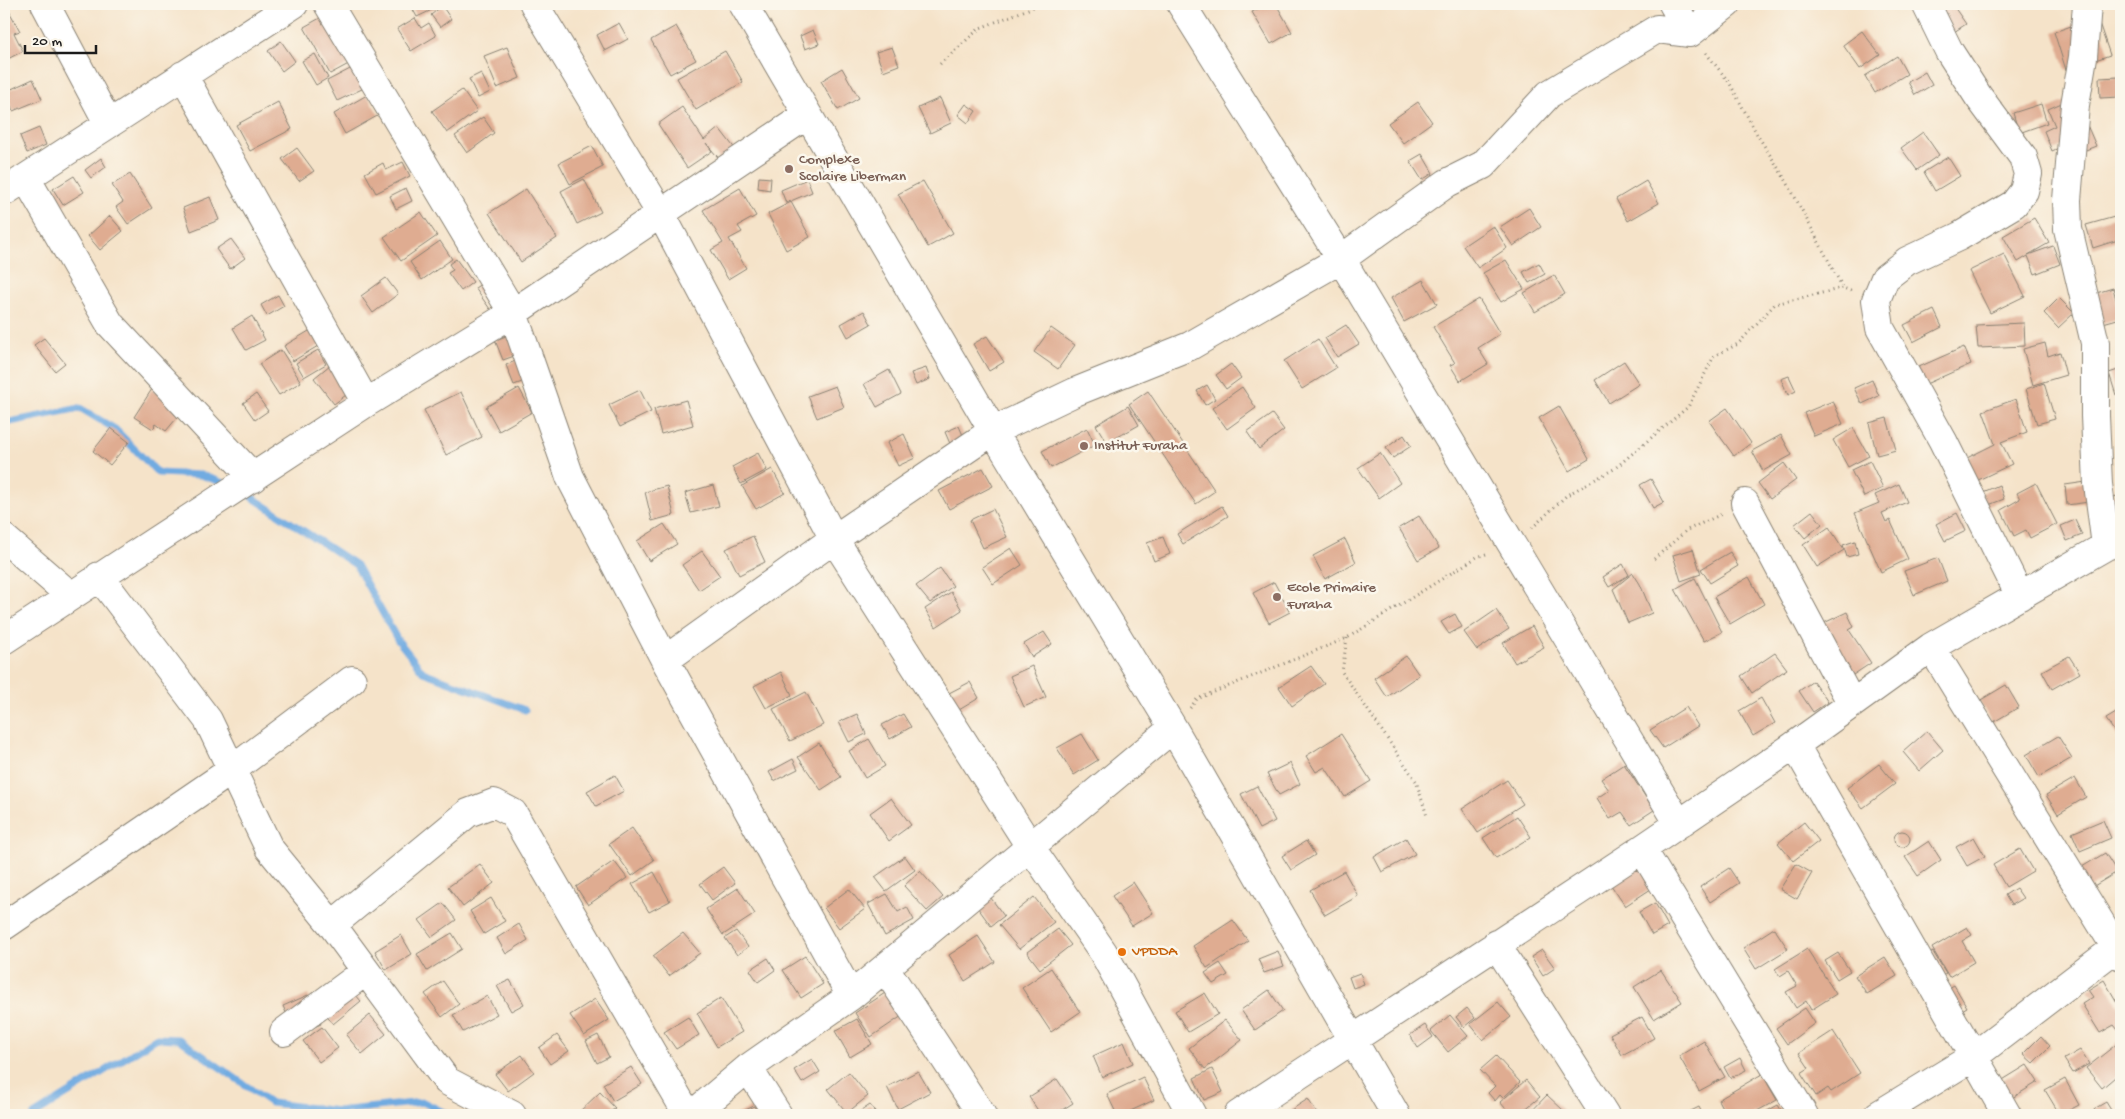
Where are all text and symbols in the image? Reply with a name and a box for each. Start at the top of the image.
scale bar [25,22,96,54]
text: 20 m [32,33,62,51]
place label: Complexe Scolaire Liberman [799,151,906,186]
marker: Complexe Scolaire Liberman [783,163,795,175]
place label: Institut Furaha [1094,437,1188,455]
marker: Institut Furaha [1078,440,1090,452]
place label: Ecole Primaire Furaha [1286,579,1376,614]
marker: Ecole Primaire Furaha [1271,591,1283,603]
place label: VPDDA [1131,943,1178,961]
marker: VPDDA [1116,946,1128,958]

